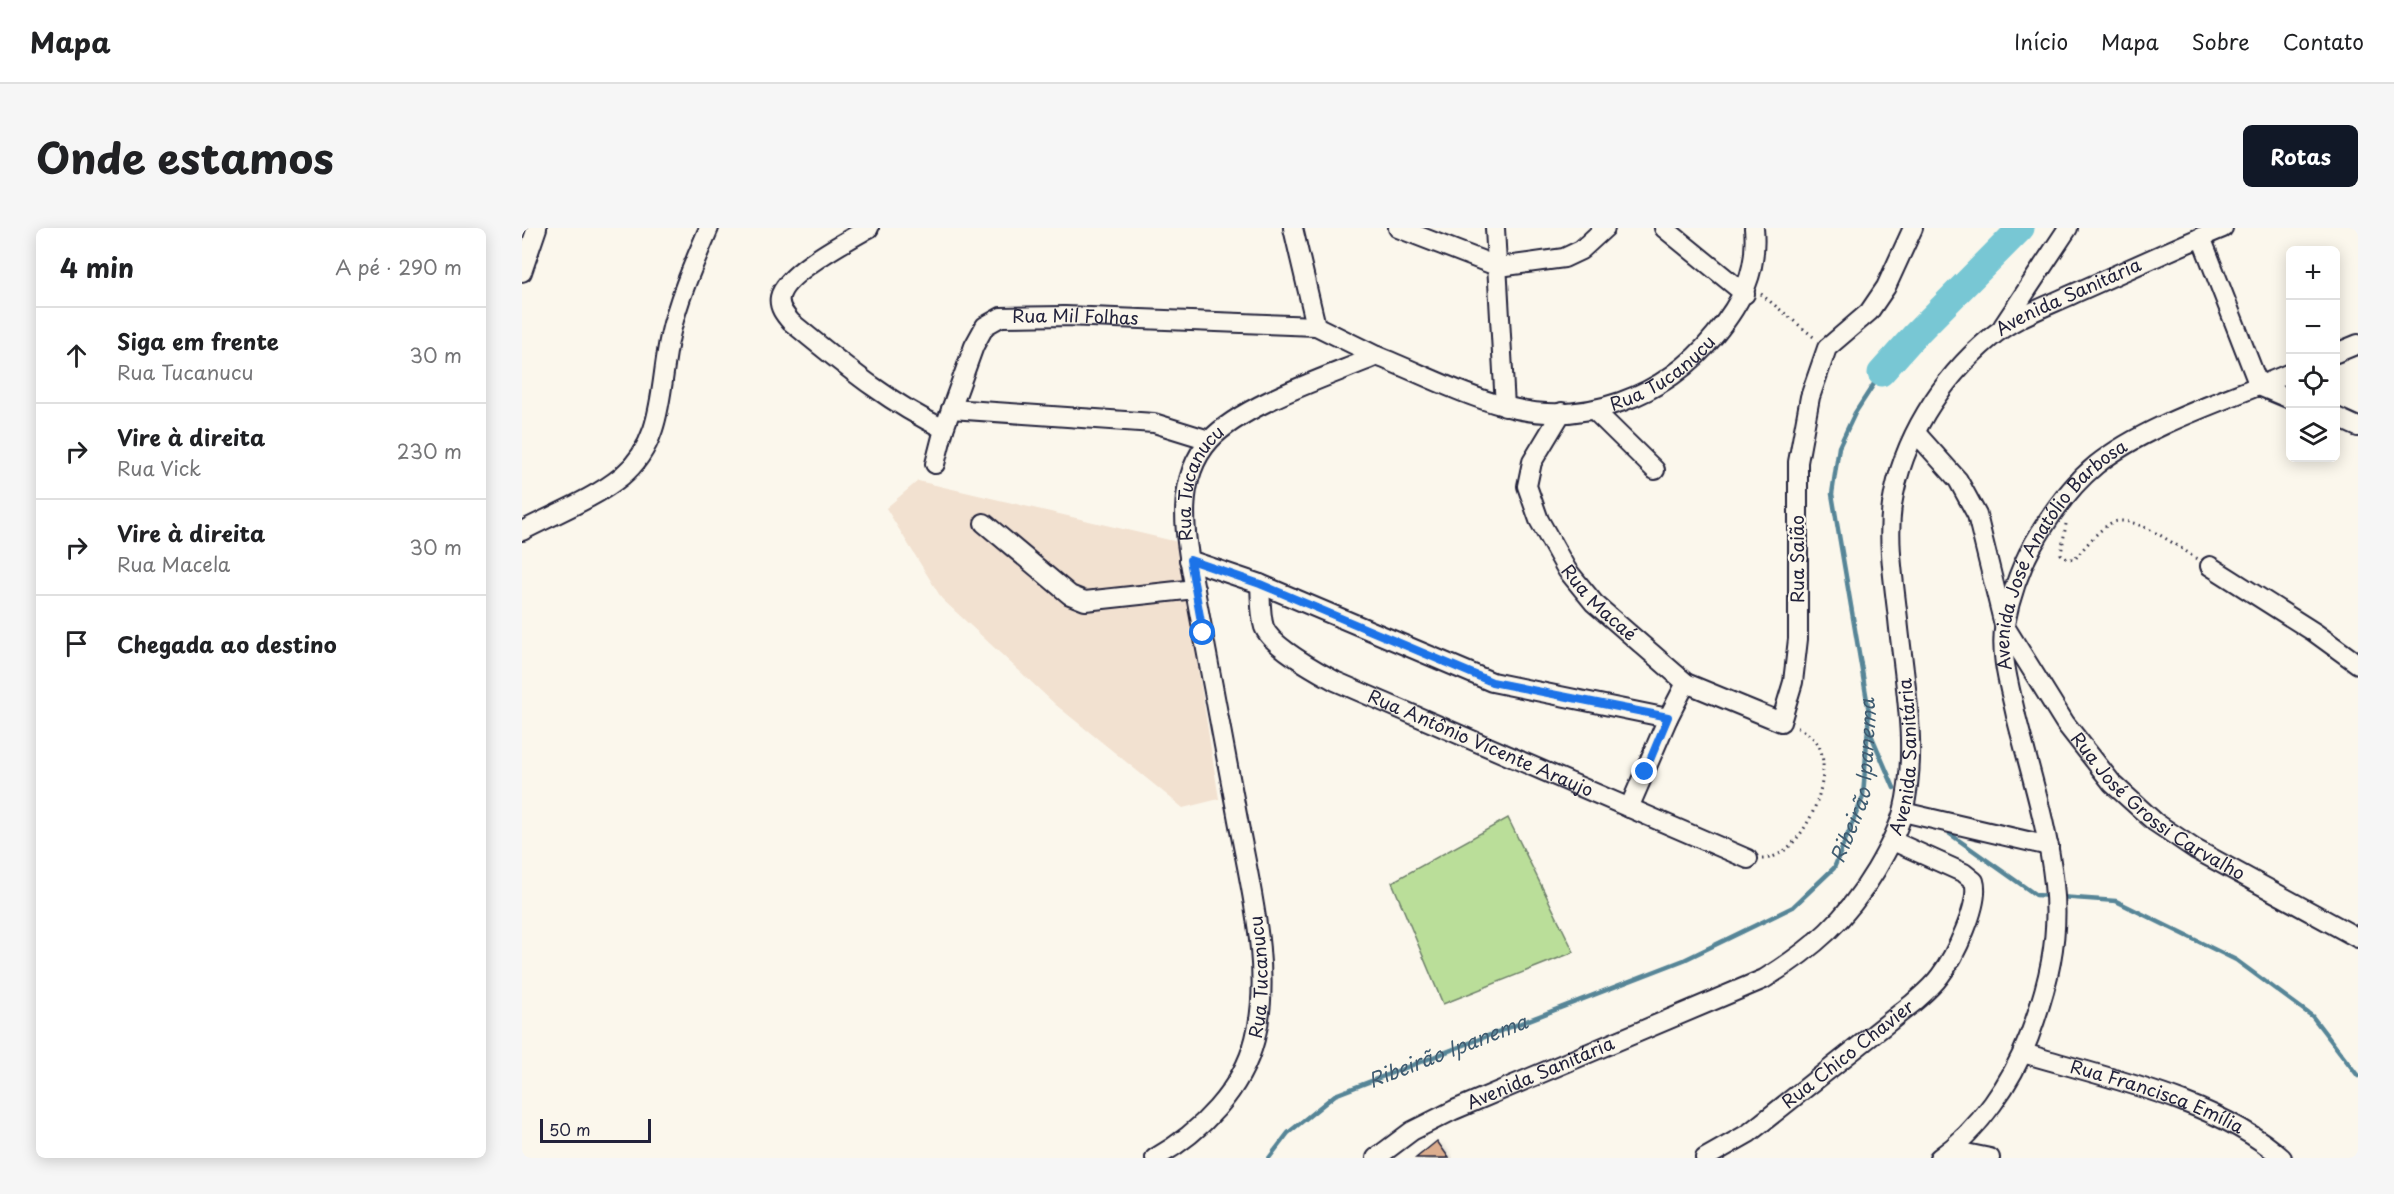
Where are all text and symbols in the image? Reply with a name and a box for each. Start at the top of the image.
text: Mapa [30,20,111,63]
text: Início [2014,25,2068,57]
text: Mapa [2101,25,2159,57]
text: Sobre [2192,25,2250,57]
text: Contato [2283,25,2364,57]
text: Onde estamos [36,125,334,188]
button: Rotas [2243,125,2358,187]
map controls [2286,246,2340,462]
button: + [2286,246,2340,300]
text: 4 min [60,248,134,287]
street label: Avenida Sanitária [1990,250,2146,342]
text: A pé · 290 m [335,252,462,282]
button: − [2286,300,2340,354]
street label: Rua Mil Folhas [1012,301,1139,331]
text: Siga em frente [117,324,279,357]
street label: Rua Tucanucu [1606,329,1721,417]
icon: ahead [60,339,93,372]
text: 30 m [409,340,462,370]
button: locate [2286,354,2340,408]
text: Rua Tucanucu [117,357,253,387]
button: layers [2286,408,2340,462]
street label: Rua Tucanucu [1170,418,1229,543]
text: Vire à direita [117,420,265,453]
street label: Avenida José Anatólio Barbosa [1988,432,2132,672]
icon: right [60,435,93,468]
text: 230 m [397,436,462,466]
text: Rua Vick [117,453,201,483]
street label: Rua Saião [1783,515,1810,603]
text: Vire à direita [117,516,265,549]
icon: right [60,531,93,564]
text: 30 m [409,532,462,562]
text: Rua Macela [117,549,230,579]
street label: Rua Macaé [1556,558,1643,646]
route start [1189,619,1215,645]
icon: arrive [60,627,93,660]
text: Chegada ao destino [117,627,337,660]
street label: Avenida Sanitária [1881,676,1922,839]
street label: Rua Antônio Vicente Araujo [1364,682,1598,803]
water label: Ribeirão Ipanema [1822,696,1883,867]
street label: Rua José Grossi Carvalho [2065,726,2250,886]
route end [1631,758,1657,784]
street label: Rua Tucanucu [1241,914,1274,1041]
street label: Rua Chico Chavier [1775,992,1920,1114]
water label: Ribeirão Ipanema [1364,1006,1532,1095]
street label: Avenida Sanitária [1462,1029,1619,1115]
street label: Rua Francisca Emília [2067,1052,2249,1140]
scale bar [540,1116,651,1144]
text: 50 m [549,1117,590,1141]

